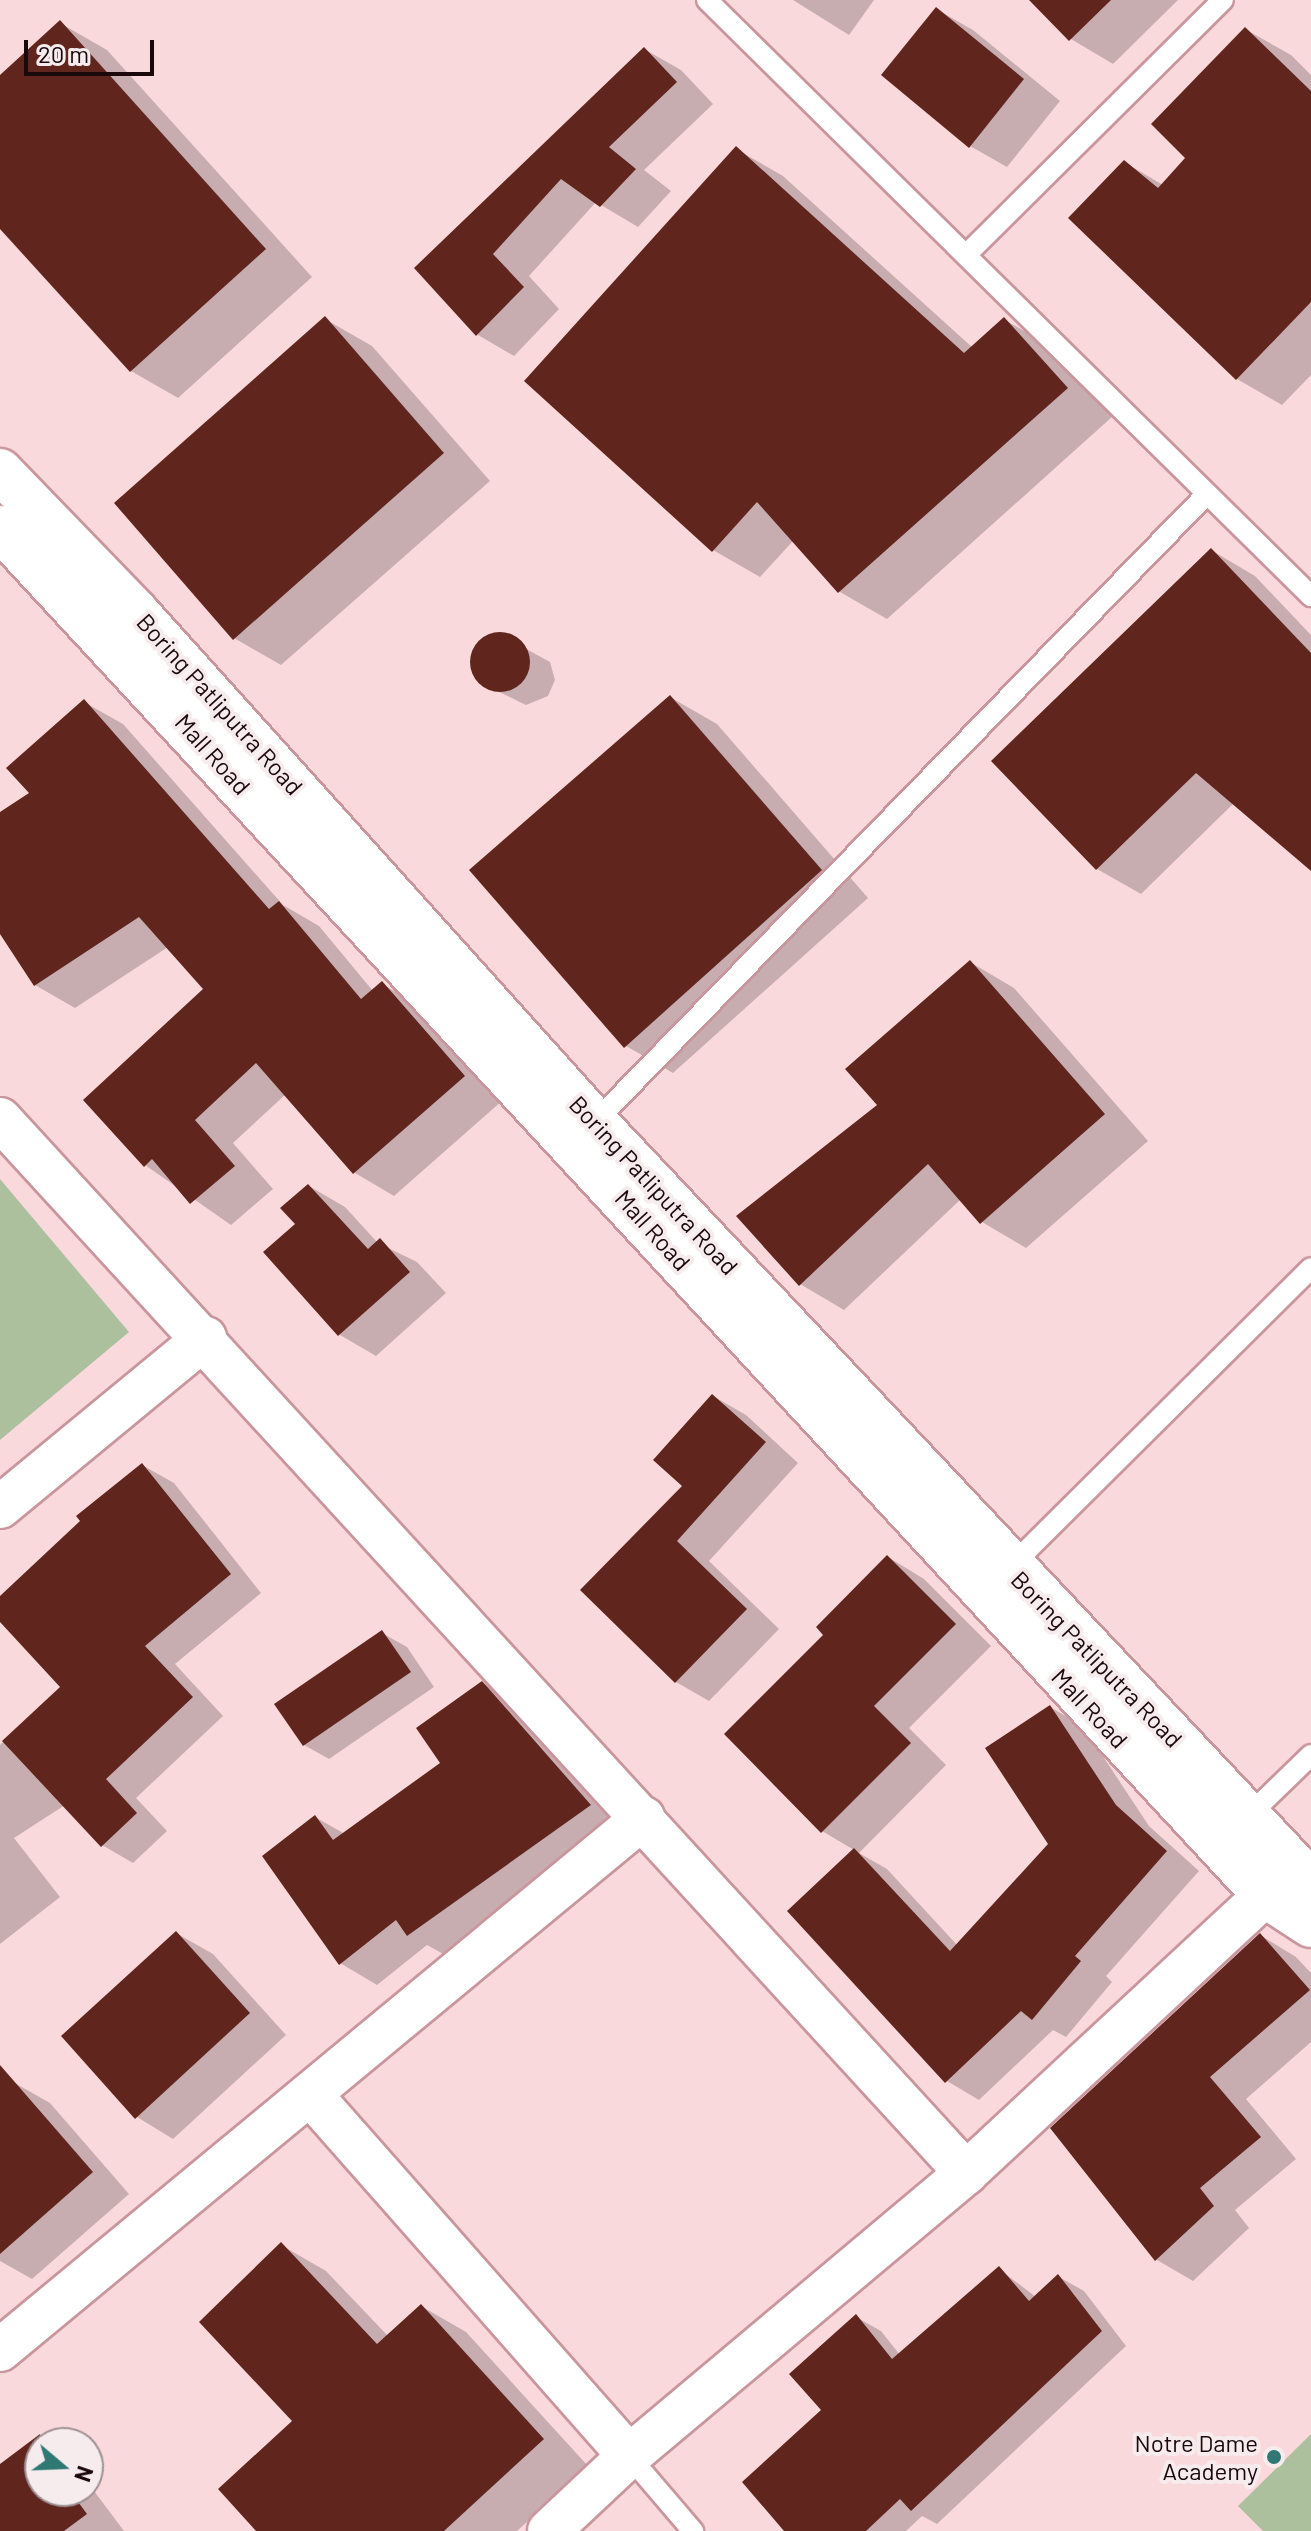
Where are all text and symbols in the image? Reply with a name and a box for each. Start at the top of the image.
scale bar [28,24,158,74]
text: 20 m [38,39,89,68]
street label: Boring Patliputra Road [131,607,309,801]
street label: Mall Road [169,708,257,800]
street label: Boring Patliputra Road [564,1090,744,1280]
street label: Mall Road [609,1184,697,1276]
street label: Boring Patliputra Road [1005,1565,1189,1753]
street label: Mall Road [1046,1662,1134,1754]
north arrow [24,2427,104,2507]
place label: Notre Dame Academy [1134,2429,1258,2485]
marker: Notre Dame Academy [1265,2448,1283,2466]
text: N [70,2463,99,2485]

